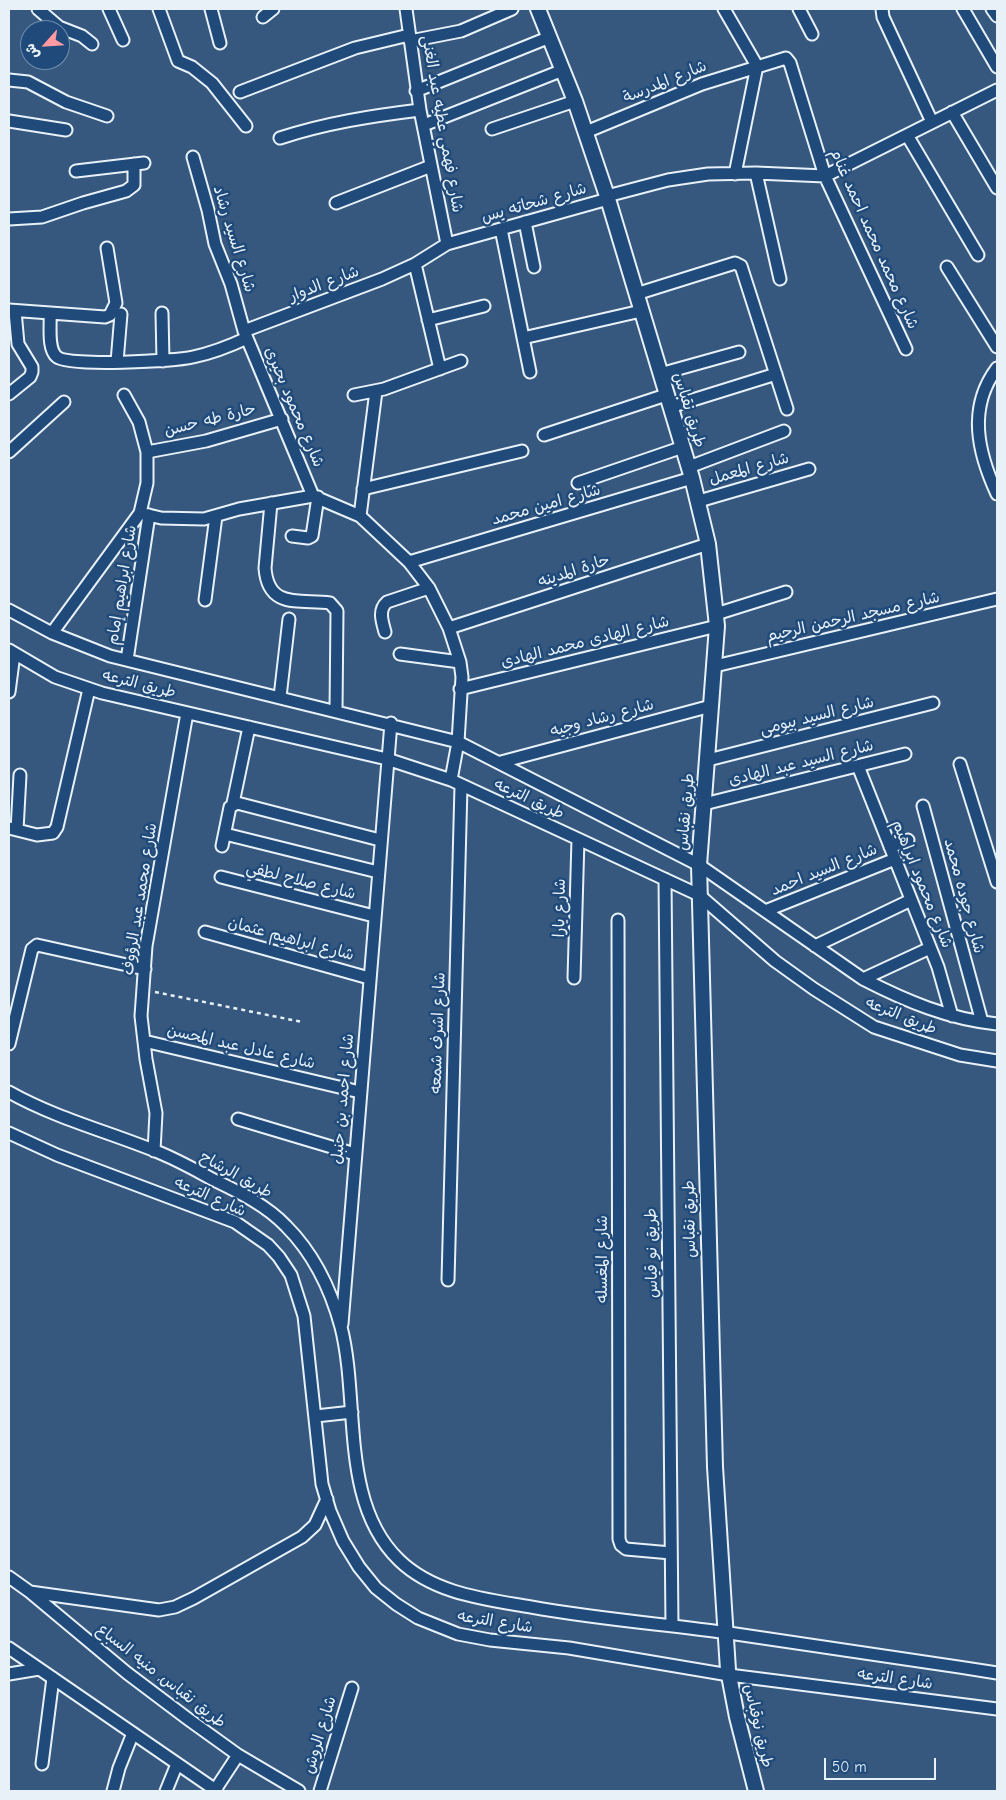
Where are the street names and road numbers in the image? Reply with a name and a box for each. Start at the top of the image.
street label: شارع فهمي عطيه عبد الغنى [417,34,467,214]
street label: شارع المدرسة [620,57,710,107]
street label: شارع محمد محمد احمد غنام [825,146,923,332]
street label: شارع شحاته يس [479,179,589,227]
street label: شارع السيد رشاد [209,183,259,295]
street label: شارع الدوار [286,262,362,306]
street label: شارع محمود بحيرى [260,344,328,470]
street label: طريق نقباس [668,370,710,450]
street label: حارة طه حسن [162,399,258,441]
street label: شارع المعمل [707,448,791,490]
street label: شارع امين محمد [489,480,603,530]
street label: شارع ابراهيم إمام [103,524,141,646]
street label: حارة المدينه [536,550,612,592]
street label: شارع مسجد الرحمن الرحيم [764,588,942,646]
street label: شارع الهادى محمد الهادى [499,612,671,672]
street label: طريق الترعه [100,666,178,702]
street label: شارع السيد بيومى [758,693,876,739]
street label: شارع رشاد وجيه [548,695,656,741]
street label: شارع السيد عبد الهادى [727,736,875,790]
street label: طريق نقباس [673,772,699,852]
street label: طريق الترعه [491,774,567,824]
street label: شارع محمود ابراهيم [888,817,956,951]
street label: شارع محمد عبد الرؤوف [118,821,162,977]
street label: شارع جوده محمد [939,837,989,955]
street label: شارع السيد احمد [768,840,880,900]
street label: شارع صلاح لطفي [244,858,358,904]
street label: شارع يارا [550,878,570,938]
street label: شارع ابراهيم عثمان [226,913,356,965]
street label: شارع اشرف شمعه [426,972,450,1094]
street label: طريق الترعه [863,993,939,1039]
street label: شارع عادل عبد المحسن [165,1021,317,1073]
street label: شارع احمد بن حنبل [328,1033,358,1165]
street label: طريق الرشاح [196,1147,276,1203]
street label: شارع الترعه [171,1173,249,1221]
street label: طريق نقباس [680,1180,700,1258]
street label: طريق نو قياس [642,1208,662,1298]
street label: شارع المغسله [592,1215,612,1303]
street label: شارع الترعه [456,1607,534,1637]
street label: طريق نقباس, منيه السباع [92,1620,230,1732]
street label: شارع الترعه [856,1664,934,1694]
street label: طريق نوقباس [739,1682,777,1770]
street label: شارع الروش [299,1694,341,1776]

